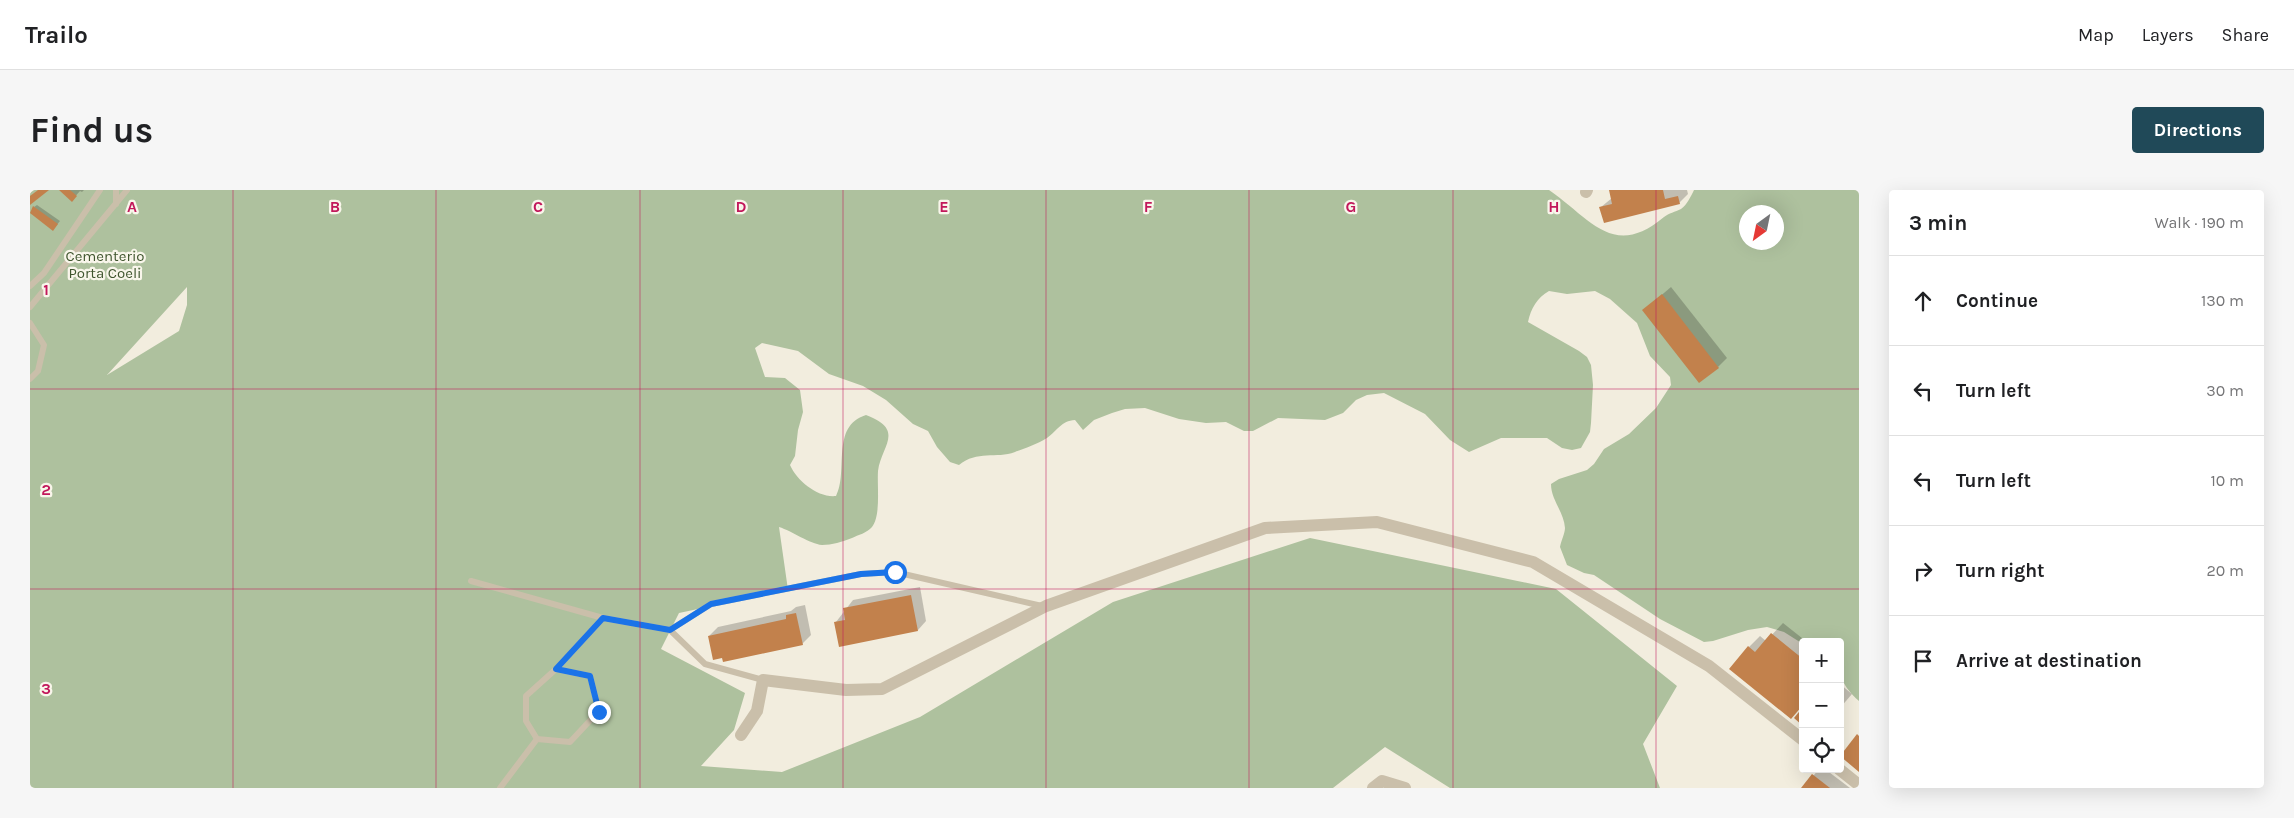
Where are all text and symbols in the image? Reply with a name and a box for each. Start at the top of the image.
text: Trailo [25,21,88,49]
text: Map [2078,24,2114,46]
text: Layers [2142,24,2194,46]
text: Share [2222,24,2269,46]
button: Directions [2132,107,2264,153]
text: Find us [30,110,153,151]
text: A [127,197,137,216]
text: B [330,197,340,216]
text: C [533,197,543,216]
text: D [736,197,747,216]
text: E [939,197,949,216]
text: F [1144,197,1153,216]
text: G [1346,197,1356,216]
text: H [1548,197,1560,216]
north arrow [1739,205,1784,250]
text: 3 min [1909,211,1967,235]
text: Walk · 190 m [2155,213,2244,232]
park label: Cementerio Porta Coeli [65,247,145,282]
text: 1 [43,280,49,299]
icon: ahead [1909,287,1937,315]
text: Continue [1956,290,2038,312]
text: 130 m [2201,291,2244,310]
icon: left [1909,377,1937,405]
text: Turn left [1956,380,2031,402]
text: 30 m [2206,381,2244,400]
icon: left [1909,467,1937,495]
text: Turn left [1956,470,2031,492]
text: 10 m [2210,471,2244,490]
text: 2 [41,480,51,499]
icon: right [1909,557,1937,585]
text: Turn right [1956,560,2045,582]
route start [884,561,907,584]
text: 20 m [2206,561,2244,580]
map controls [1799,638,1844,773]
button: + [1799,638,1844,683]
icon: arrive [1909,647,1937,675]
text: Arrive at destination [1956,650,2142,672]
text: 3 [41,679,51,698]
button: − [1799,683,1844,728]
route end [588,701,611,724]
button: locate [1799,728,1844,773]

